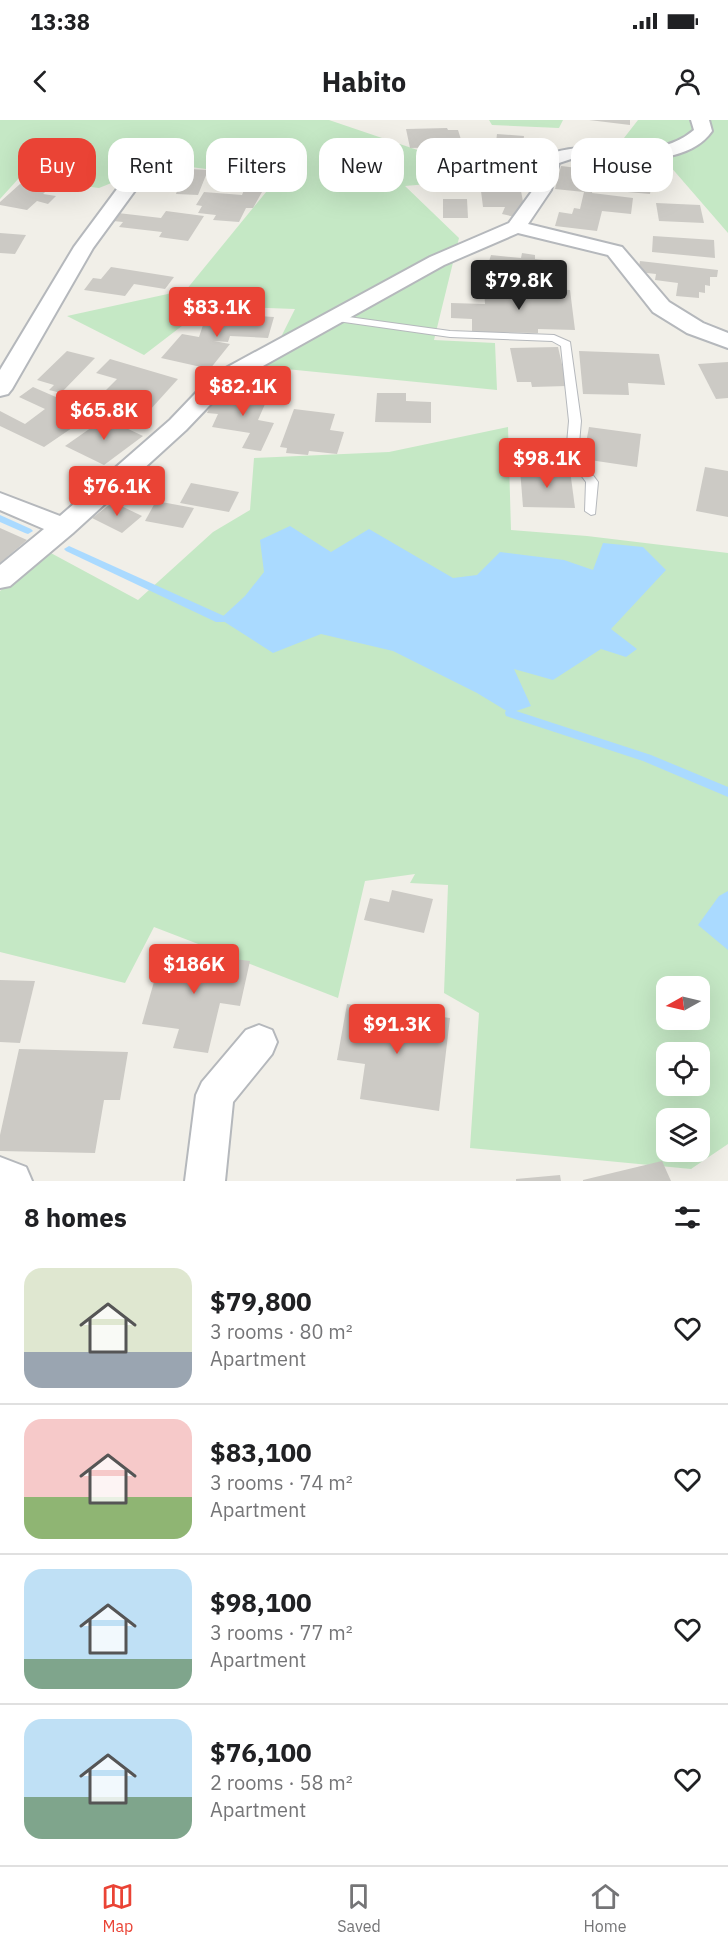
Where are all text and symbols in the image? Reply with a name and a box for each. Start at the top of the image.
text: 13:38 [30,7,90,36]
text: Habito [322,64,406,99]
icon: back [24,65,57,98]
icon: person [671,65,704,98]
chip: Buy [18,138,96,192]
chip: Rent [108,138,194,192]
chip: Filters [206,138,307,192]
chip: New [319,138,404,192]
chip: Apartment [416,138,559,192]
chip: House [571,138,673,192]
pin: $79.8K [470,260,568,311]
text: $79.8K [485,266,553,293]
pin: $83.1K [168,287,266,338]
text: $83.1K [183,293,251,320]
pin: $82.1K [194,366,292,417]
text: $82.1K [209,372,277,399]
pin: $65.8K [55,390,153,441]
text: $65.8K [70,396,138,423]
pin: $98.1K [498,438,596,489]
text: $98.1K [513,444,581,471]
pin: $76.1K [68,466,166,517]
text: $76.1K [83,472,151,499]
pin: $186K [152,944,236,995]
text: $186K [163,950,225,977]
north arrow [656,976,710,1030]
map controls [656,976,710,1162]
pin: $91.3K [348,1004,446,1055]
text: $91.3K [363,1010,431,1037]
button: locate [656,1042,710,1096]
button: layers [656,1108,710,1162]
text: 8 homes [24,1200,127,1234]
icon: filters [671,1201,704,1234]
text: $79,800 [210,1284,312,1318]
icon: home [72,1292,144,1364]
icon: heart [671,1312,704,1345]
text: 3 rooms · 80 m² [210,1318,353,1345]
text: Apartment [210,1345,306,1372]
text: $83,100 [210,1435,312,1469]
icon: home [72,1443,144,1515]
icon: heart [671,1463,704,1496]
text: 3 rooms · 74 m² [210,1469,353,1496]
text: Apartment [210,1496,306,1523]
text: $98,100 [210,1585,312,1619]
icon: home [72,1593,144,1665]
icon: heart [671,1613,704,1646]
text: 3 rooms · 77 m² [210,1619,353,1646]
text: Apartment [210,1646,306,1673]
text: $76,100 [210,1735,312,1769]
icon: home [72,1743,144,1815]
icon: heart [671,1763,704,1796]
text: 2 rooms · 58 m² [210,1769,353,1796]
text: Apartment [210,1796,306,1823]
tab: Map [101,1880,134,1936]
tab: Saved [337,1880,381,1936]
tab: Home [584,1880,627,1936]

